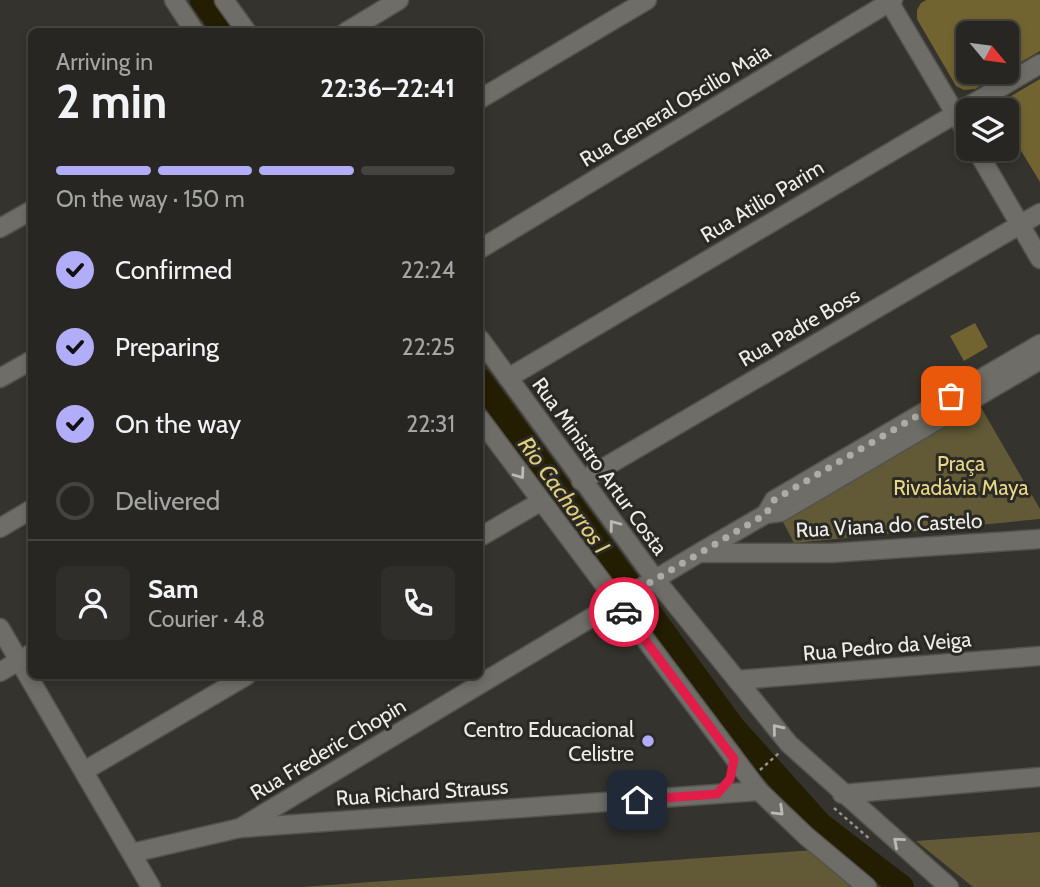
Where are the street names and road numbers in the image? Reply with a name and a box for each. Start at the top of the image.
street label: Rua General Oscilio Maia [575,38,775,172]
street label: Rua Atilio Parim [696,154,828,248]
street label: Rua Padre Boss [734,282,864,372]
street label: Rua Ministro Artur Costa [527,372,673,560]
street label: Rua Viana do Castelo [795,508,983,542]
street label: Rua Pedro da Veiga [802,626,972,666]
street label: Rua Frederic Chopin [246,693,410,805]
street label: Rua Richard Strauss [335,773,509,811]

